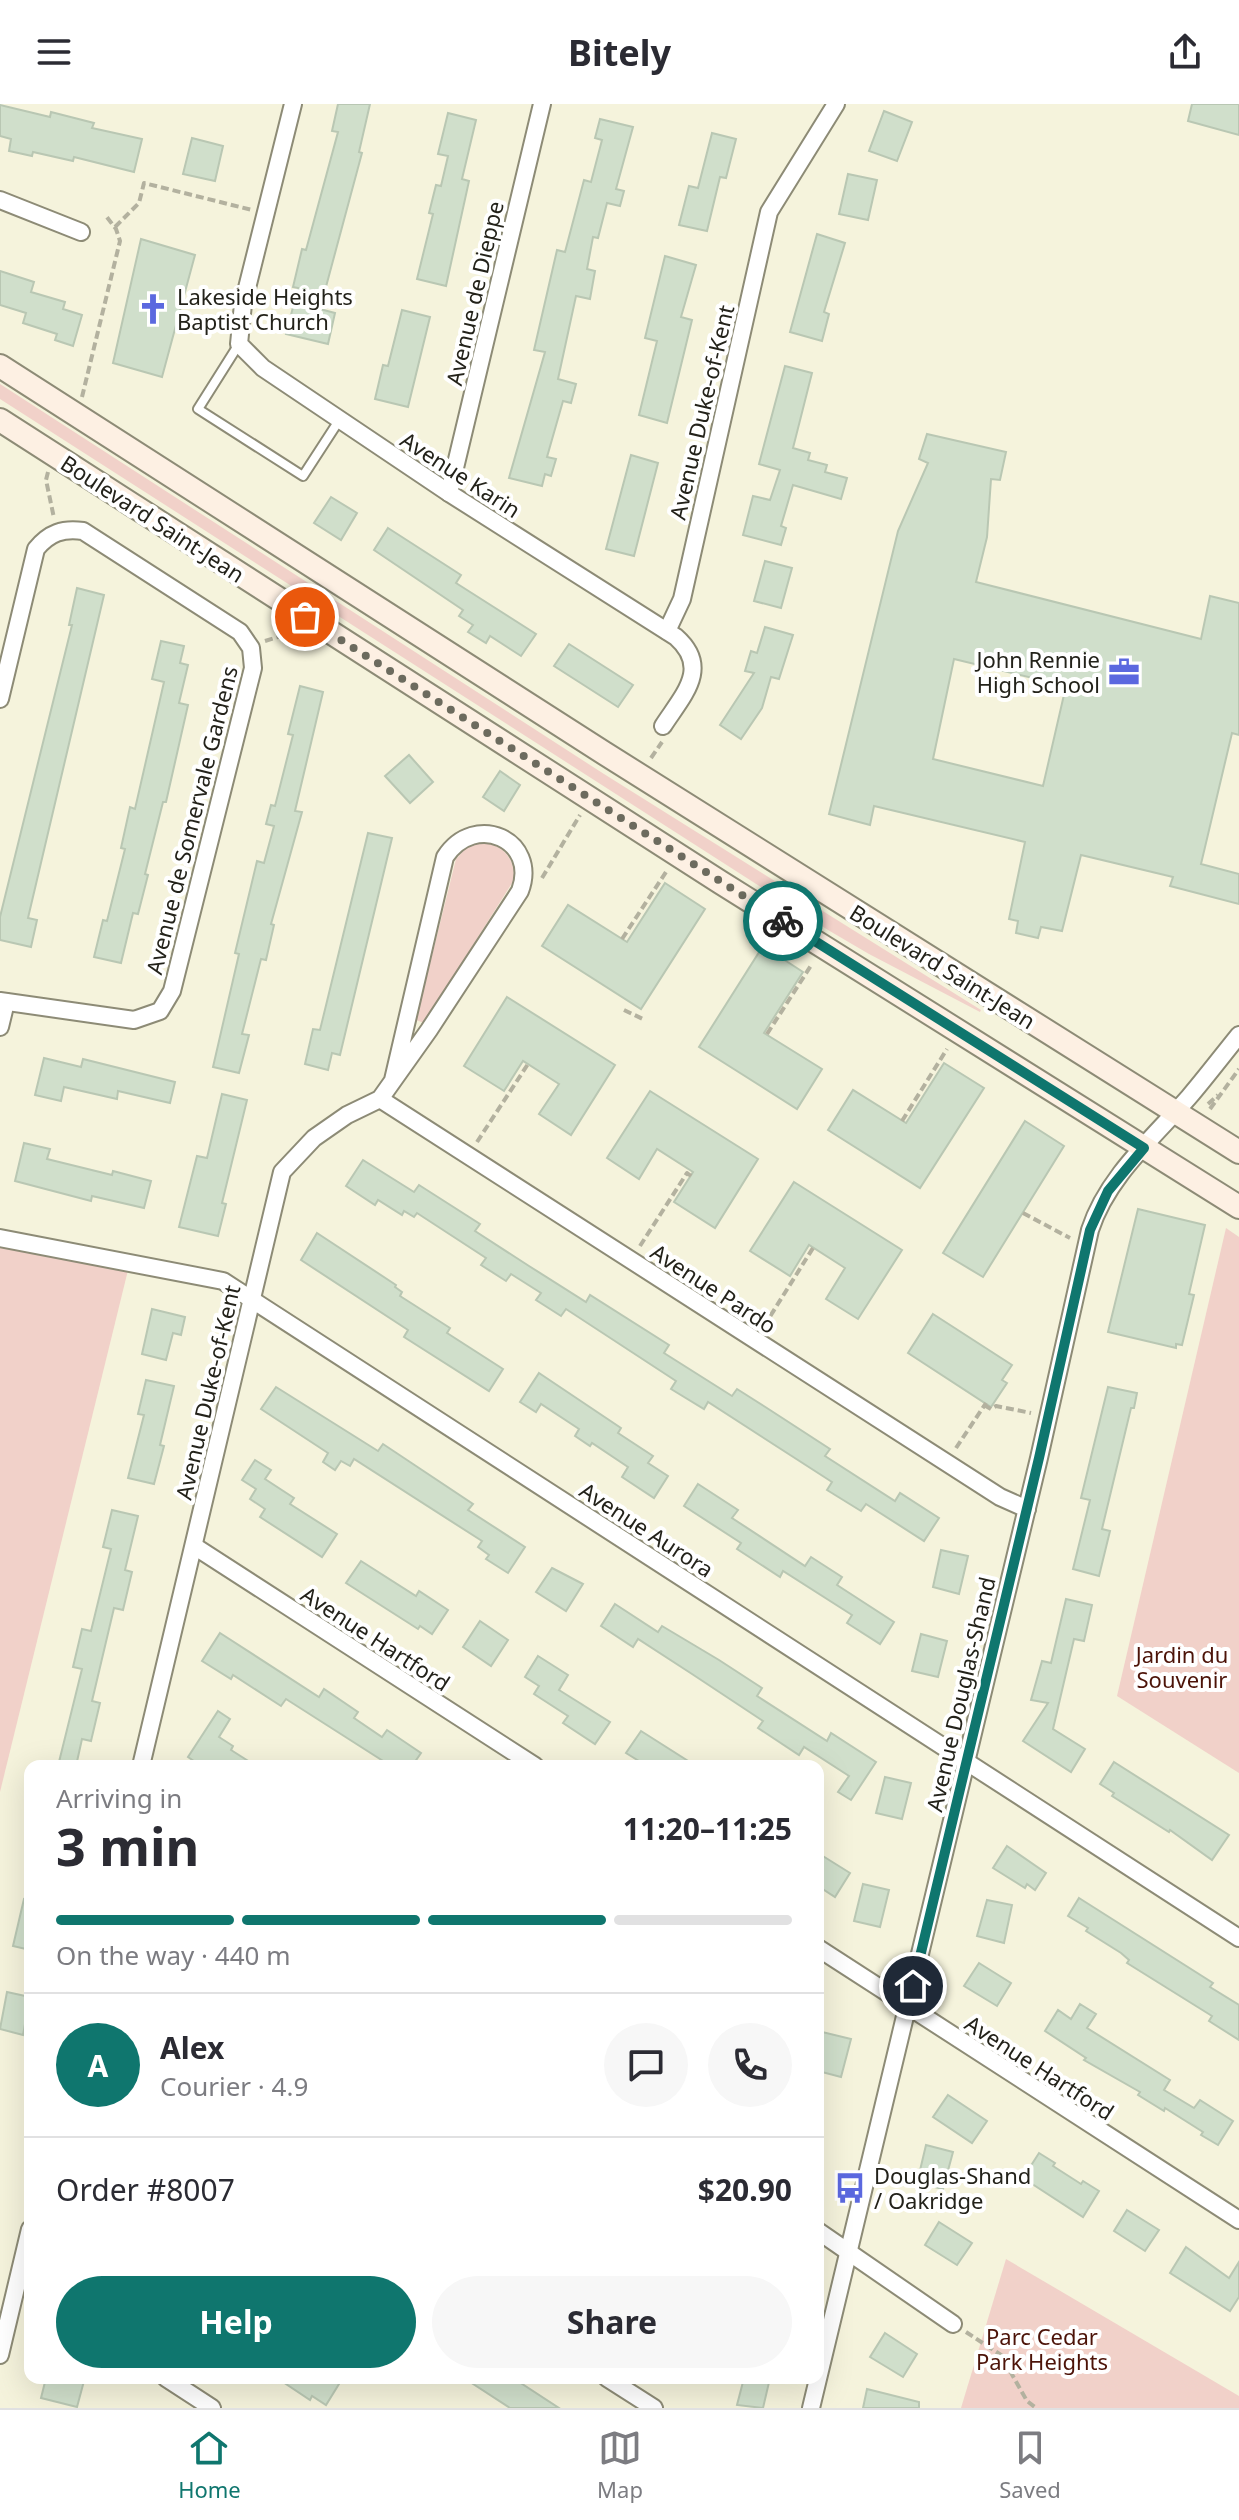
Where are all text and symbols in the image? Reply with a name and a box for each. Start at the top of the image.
text: Bitely [568,28,671,77]
icon: menu [32,30,76,74]
icon: share [1163,30,1207,74]
street label: Avenue de Dieppe [438,198,510,388]
place label: Lakeside Heights Baptist Church [177,281,353,336]
church icon: Lakeside Heights Baptist Church [136,292,170,326]
street label: Avenue Duke-of-Kent [662,302,740,522]
street label: Avenue Karin [395,424,527,524]
street label: Boulevard Saint-Jean [55,447,251,589]
pin [271,583,339,651]
icon: bag [283,595,327,639]
place label: John Rennie High School [974,644,1100,699]
office icon: John Rennie High School [1107,655,1141,689]
street label: Avenue de Somervale Gardens [138,663,244,977]
courier [743,881,823,961]
street label: Boulevard Saint-Jean [845,897,1041,1035]
icon: bike [761,899,805,943]
street label: Avenue Pardo [645,1236,783,1340]
street label: Avenue Duke-of-Kent [168,1282,246,1502]
street label: Avenue Aurora [574,1475,720,1583]
street label: Avenue Douglas-Shand [918,1574,1002,1814]
street label: Avenue Hartford [296,1579,456,1697]
park label: Jardin du Souvenir [1134,1639,1228,1694]
text: Arriving in [56,1780,182,1816]
text: 11:20–11:25 [623,1808,792,1849]
text: 3 min [56,1810,199,1881]
text: On the way · 440 m [56,1937,290,1973]
pin [879,1952,947,2020]
icon: home [891,1964,935,2008]
street label: Avenue Hartford [960,2008,1120,2126]
button: chat [604,2023,688,2107]
button: phone [708,2023,792,2107]
text: Alex [160,2027,224,2068]
text: A [88,2045,108,2086]
text: Courier · 4.9 [160,2068,308,2104]
place label: Douglas-Shand / Oakridge [874,2160,1031,2215]
text: Order #8007 [56,2169,235,2210]
text: $20.90 [698,2169,792,2210]
bus stop icon: Douglas-Shand / Oakridge [833,2171,867,2205]
button: Help [56,2276,416,2368]
button: Share [432,2276,792,2368]
park label: Parc Cedar Park Heights [976,2321,1108,2376]
tab: Home [178,2426,241,2504]
tab: Map [597,2426,643,2504]
tab: Saved [999,2426,1061,2504]

